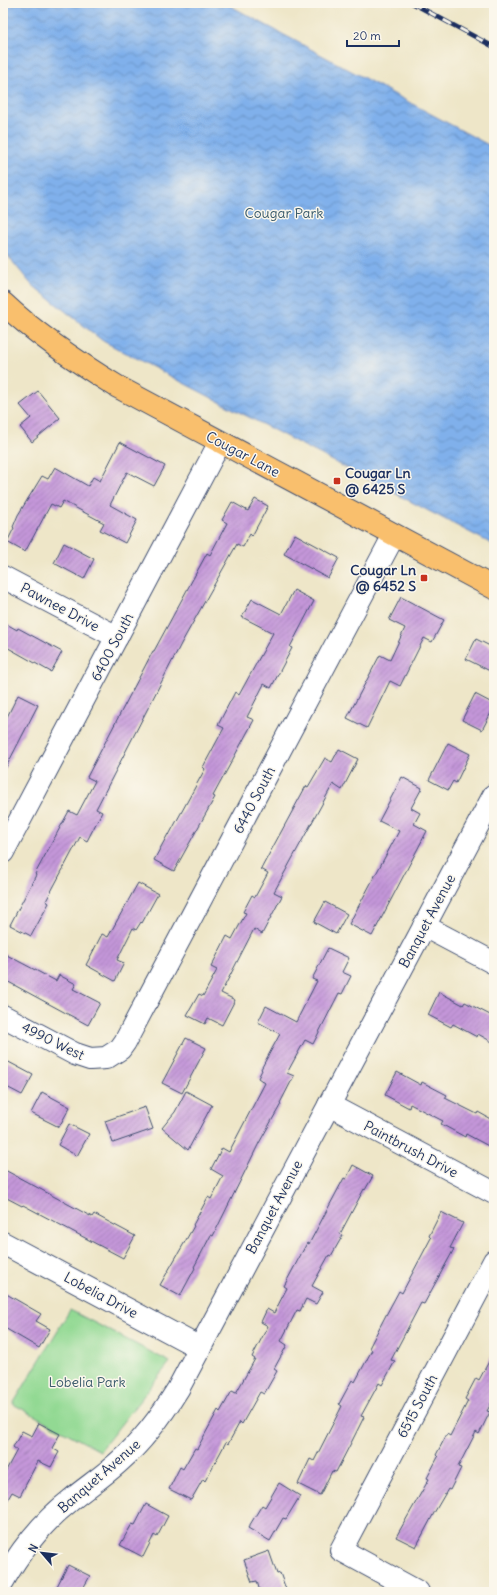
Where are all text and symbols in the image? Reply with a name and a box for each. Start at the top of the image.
scale bar [347,22,399,48]
text: 20 m [353,28,381,43]
park label: Cougar Park [245,204,323,222]
street label: Cougar Lane [203,427,283,481]
place label: Cougar Ln @ 6425 S [345,464,411,498]
marker: Cougar Ln @ 6425 S [332,476,342,486]
place label: Cougar Ln @ 6452 S [350,561,416,595]
marker: Cougar Ln @ 6452 S [419,573,429,583]
street label: Pawnee Drive [17,579,103,635]
street label: 6400 South [87,610,137,684]
street label: 6440 South [229,763,279,837]
street label: Banquet Avenue [395,871,459,971]
street label: 4990 West [19,1018,88,1064]
street label: Paintbrush Drive [361,1117,461,1181]
street label: Banquet Avenue [242,1157,306,1257]
street label: Lobelia Drive [61,1268,141,1322]
street label: 6515 South [393,1371,441,1441]
park label: Lobelia Park [48,1373,126,1391]
street label: Banquet Avenue [54,1435,144,1517]
north arrow [22,1533,62,1573]
text: N [25,1542,41,1555]

